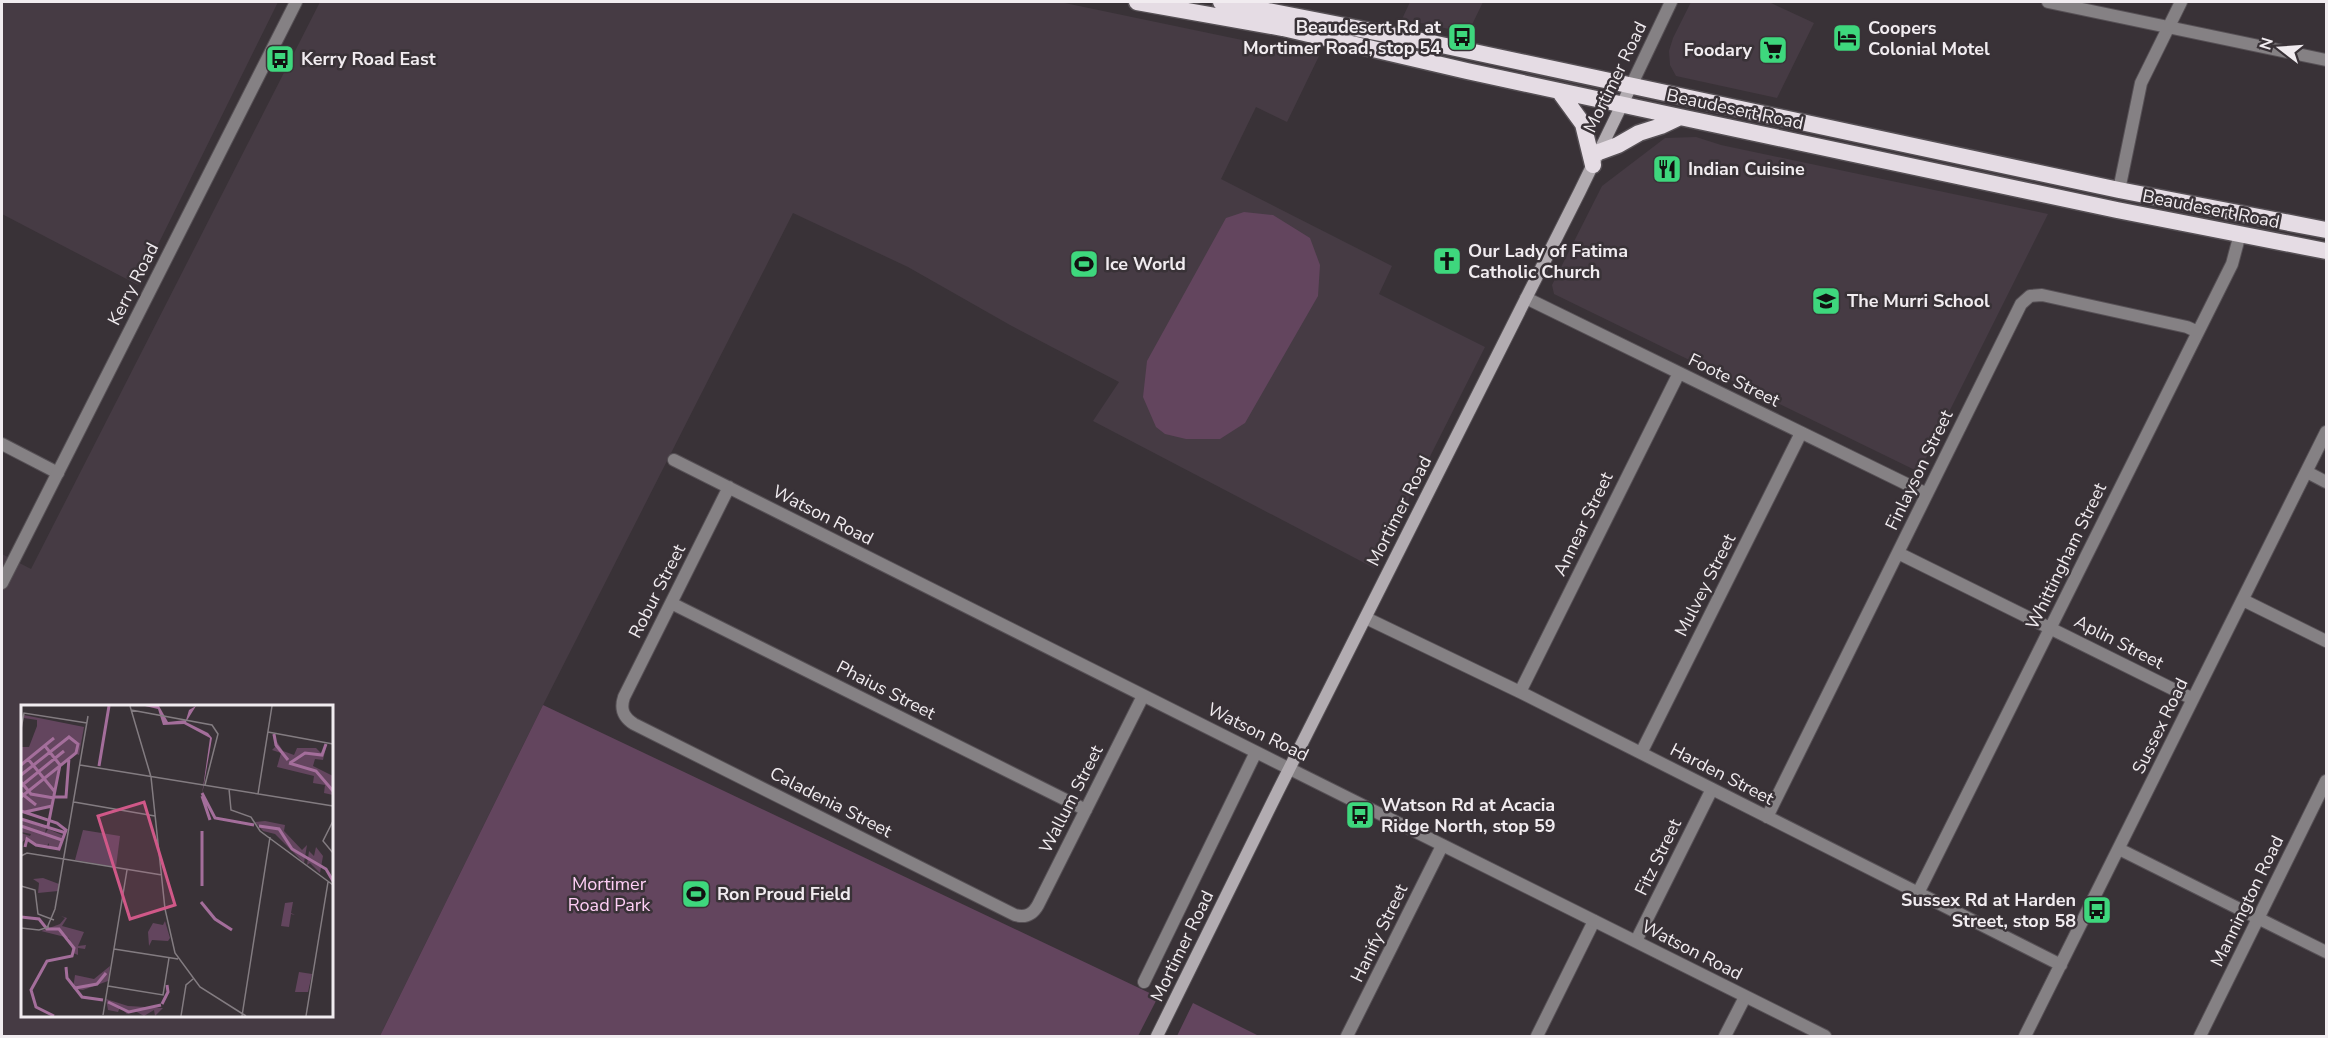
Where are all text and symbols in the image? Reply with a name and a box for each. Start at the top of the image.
place label: Beaudesert Rd at Mortimer Road, stop 54 [1243,15,1441,60]
place label: Coopers Colonial Motel [1868,16,1990,61]
street label: Mortimer Road [1578,17,1652,137]
north arrow [2250,18,2310,78]
bus stop icon: Beaudesert Rd at Mortimer Road, stop 54 [1446,21,1478,53]
hotel icon: Coopers Colonial Motel [1831,22,1863,54]
supermarket icon: Foodary [1757,34,1789,66]
text: N [2254,35,2279,53]
place label: Foodary [1684,38,1753,62]
bus stop icon: Kerry Road East [264,43,296,75]
place label: Kerry Road East [301,47,436,71]
street label: Beaudesert Road [1664,83,1806,135]
restaurant icon: Indian Cuisine [1651,153,1683,185]
place label: Indian Cuisine [1688,157,1805,181]
street label: Beaudesert Road [2140,184,2282,234]
street label: Kerry Road [102,239,164,329]
place label: Our Lady of Fatima Catholic Church [1468,239,1628,284]
church icon: Our Lady of Fatima Catholic Church [1431,245,1463,277]
sports icon: Ice World [1068,248,1100,280]
place label: Ice World [1105,252,1186,276]
school or university icon: The Murri School [1810,285,1842,317]
place label: The Murri School [1847,289,1990,313]
street label: Foote Street [1684,348,1784,413]
street label: Finlayson Street [1880,405,1959,534]
street label: Mortimer Road [1361,452,1437,570]
street label: Annear Street [1547,467,1619,580]
street label: Whittingham Street [2020,478,2112,633]
street label: Watson Road [769,479,877,551]
street label: Mulvey Street [1669,529,1741,640]
street label: Robur Street [623,539,691,642]
street label: Aplin Street [2070,609,2168,675]
street label: Phaius Street [833,655,940,725]
street label: Sussex Road [2126,674,2194,778]
street label: Watson Road [1203,697,1313,767]
inset map [21,705,333,1017]
street label: Harden Street [1666,738,1779,811]
street label: Wallum Street [1033,740,1109,857]
street label: Caladenia Street [766,761,897,843]
place label: Watson Rd at Acacia Ridge North, stop 59 [1381,793,1556,838]
bus stop icon: Watson Rd at Acacia Ridge North, stop 59 [1344,799,1376,831]
street label: Fitz Street [1629,814,1687,899]
street label: Mannington Road [2205,831,2289,971]
park label: Mortimer Road Park [568,872,651,917]
sports icon: Ron Proud Field [680,878,712,910]
street label: Hanify Street [1345,879,1413,986]
place label: Ron Proud Field [717,882,851,906]
street label: Mortimer Road [1145,886,1219,1006]
place label: Sussex Rd at Harden Street, stop 58 [1901,888,2076,933]
bus stop icon: Sussex Rd at Harden Street, stop 58 [2081,894,2113,926]
street label: Watson Road [1638,914,1746,986]

